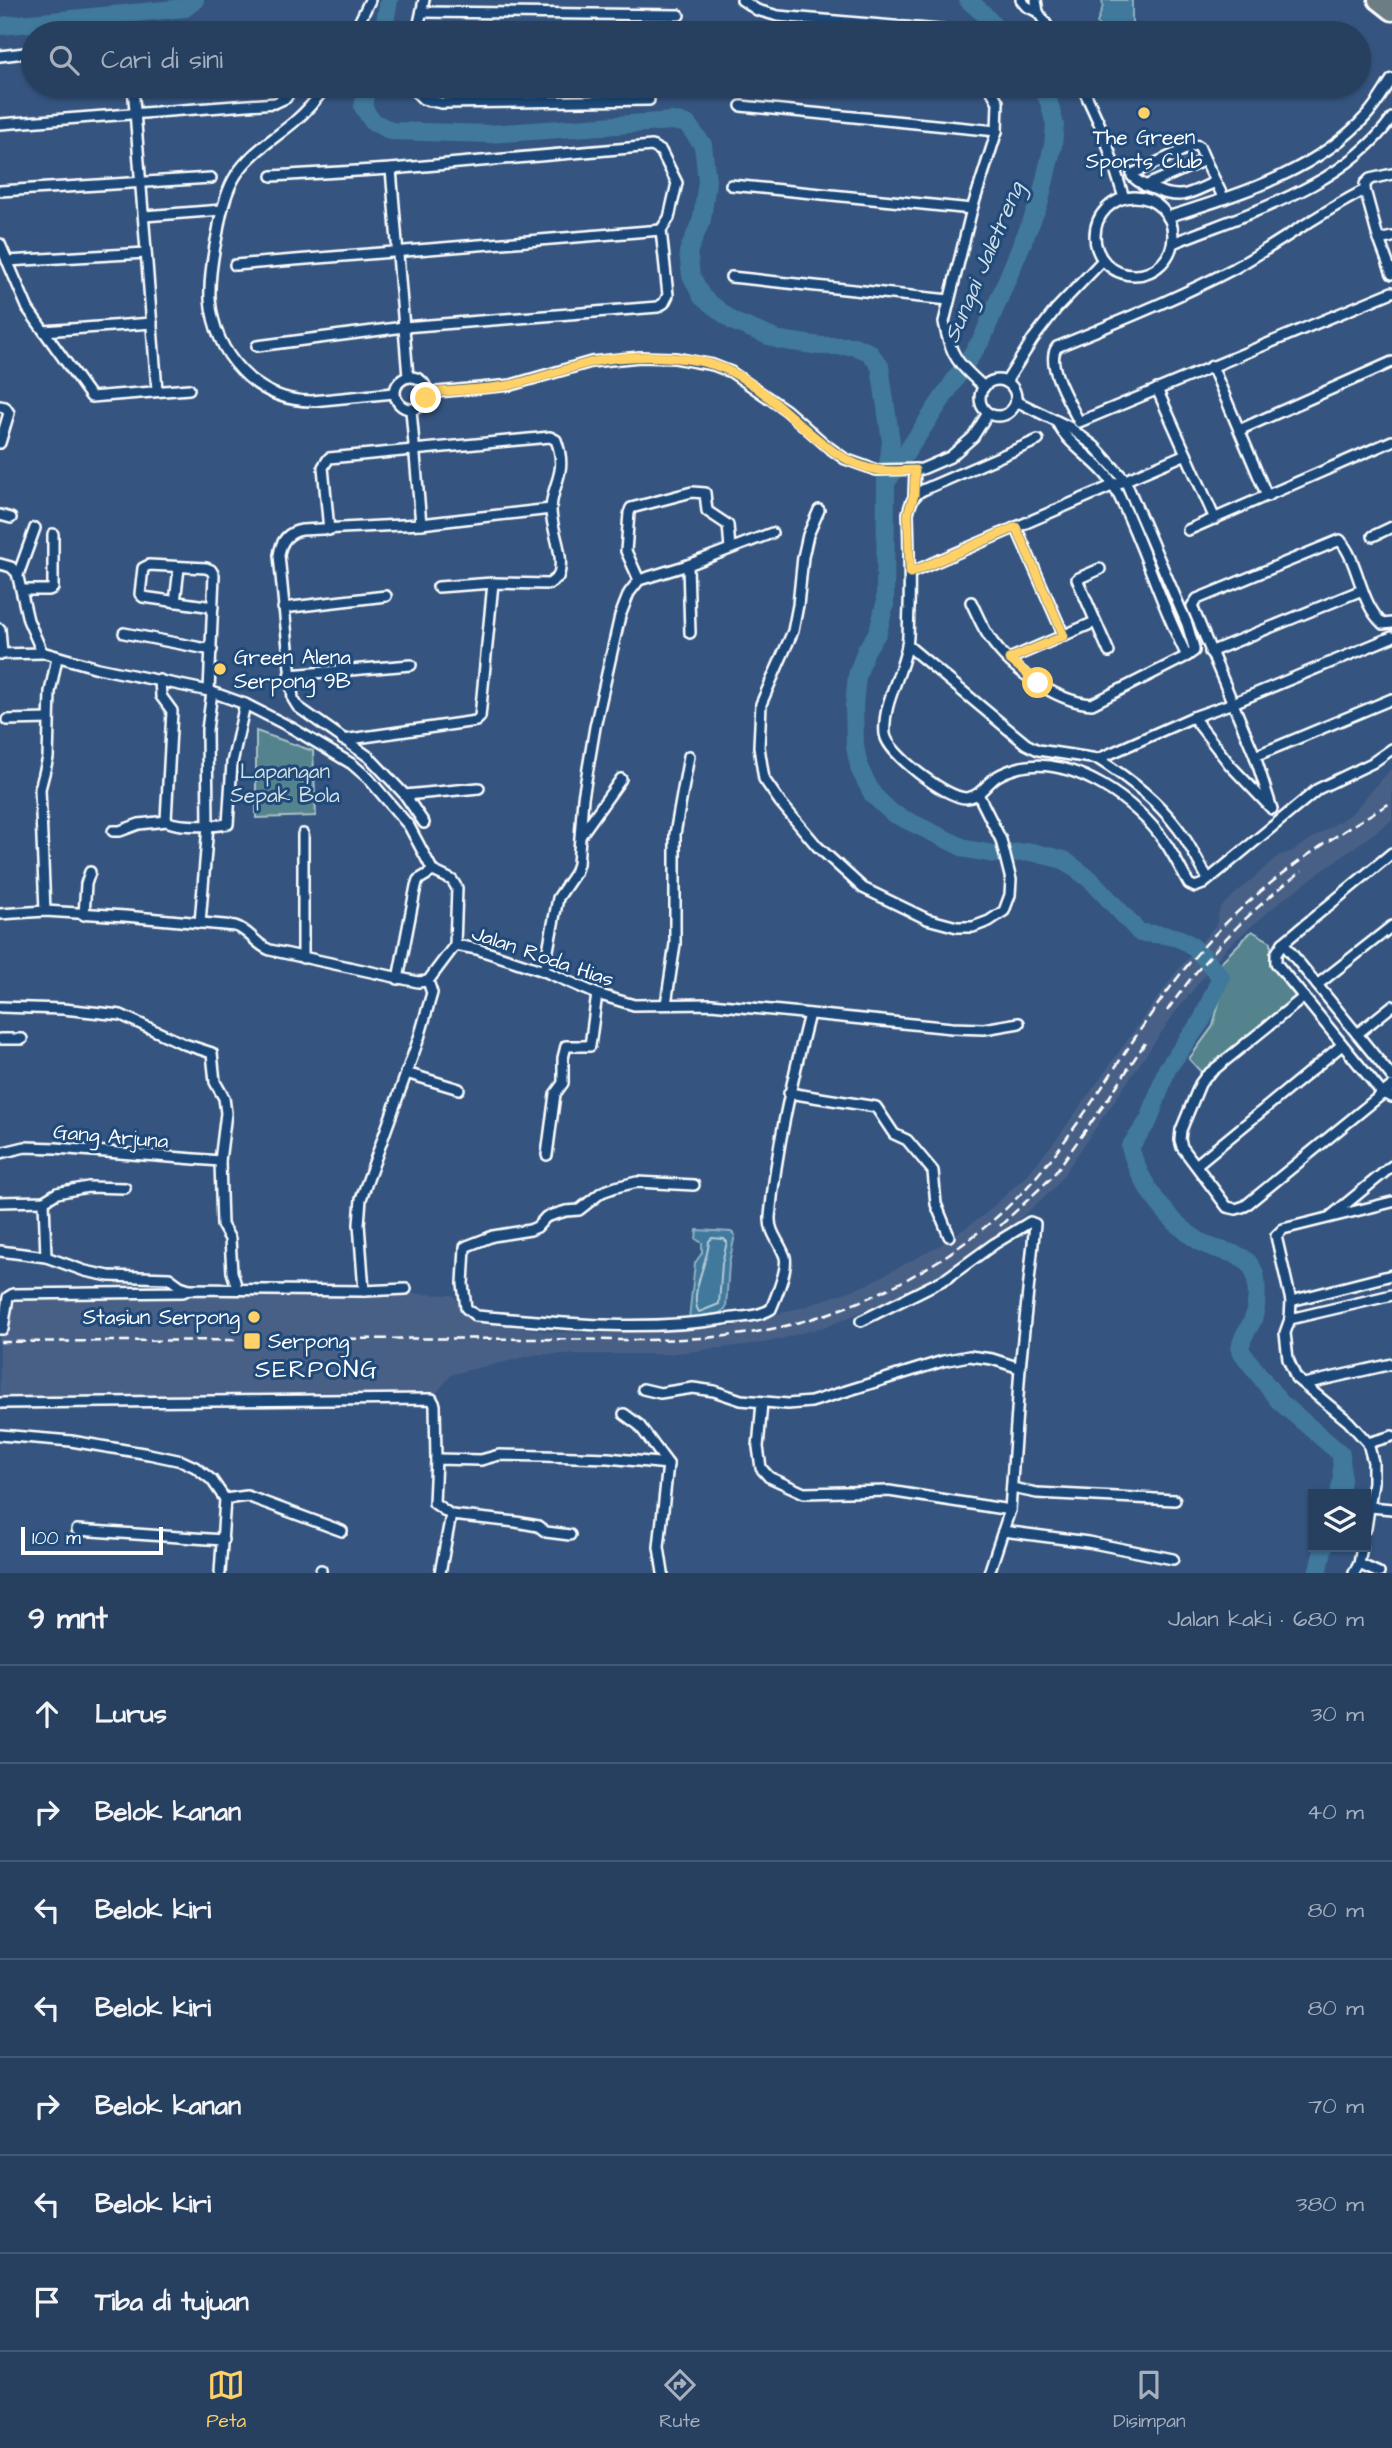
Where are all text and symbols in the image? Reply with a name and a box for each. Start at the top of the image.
search box [21,21,1371,98]
icon: search [45,41,83,79]
text: Cari di sini [101,42,223,78]
marker: The Green Sports Club [1136,105,1152,121]
place label: The Green Sports Club [1086,123,1203,177]
water label: Sungai Jaletreng [936,176,1034,348]
route end [410,382,441,413]
place label: Green Alena Serpong 9B [234,643,351,698]
marker: Green Alena Serpong 9B [212,661,228,677]
route start [1022,667,1053,698]
park label: Lapangan Sepak Bola [230,757,340,811]
street label: Jalan Roda Hias [468,919,618,994]
street label: Gang Arjuna [52,1117,170,1158]
place label: Stasiun Serpong [83,1303,240,1334]
marker: Stasiun Serpong [246,1309,262,1325]
place label: Serpong [268,1327,349,1358]
marker: Serpong [242,1331,262,1351]
district label: SERPONG [255,1353,379,1387]
map controls [1308,1489,1371,1552]
button: layers [1308,1489,1371,1552]
scale bar [21,1524,163,1556]
text: 100 m [32,1525,81,1552]
text: 9 mnt [28,1598,108,1640]
text: Jalan kaki · 680 m [1168,1603,1364,1635]
icon: ahead [28,1695,66,1733]
text: Lurus [95,1696,167,1732]
text: 30 m [1311,1698,1364,1730]
icon: right [28,1793,66,1831]
text: Belok kanan [95,1794,241,1830]
text: 40 m [1307,1796,1364,1828]
icon: left [28,1891,66,1929]
text: Belok kiri [95,1892,211,1928]
text: 80 m [1307,1894,1364,1926]
icon: left [28,1989,66,2027]
text: Belok kiri [95,1990,211,2026]
text: 80 m [1307,1992,1364,2024]
icon: right [28,2087,66,2125]
text: Belok kanan [95,2088,241,2124]
text: 70 m [1308,2090,1364,2122]
icon: left [28,2185,66,2223]
text: Belok kiri [95,2186,211,2222]
text: 380 m [1296,2188,1364,2220]
icon: arrive [28,2283,66,2321]
text: Tiba di tujuan [95,2284,249,2320]
tab: Peta [206,2366,246,2435]
tab: Rute [659,2366,700,2435]
tab: Disimpan [1113,2366,1186,2435]

